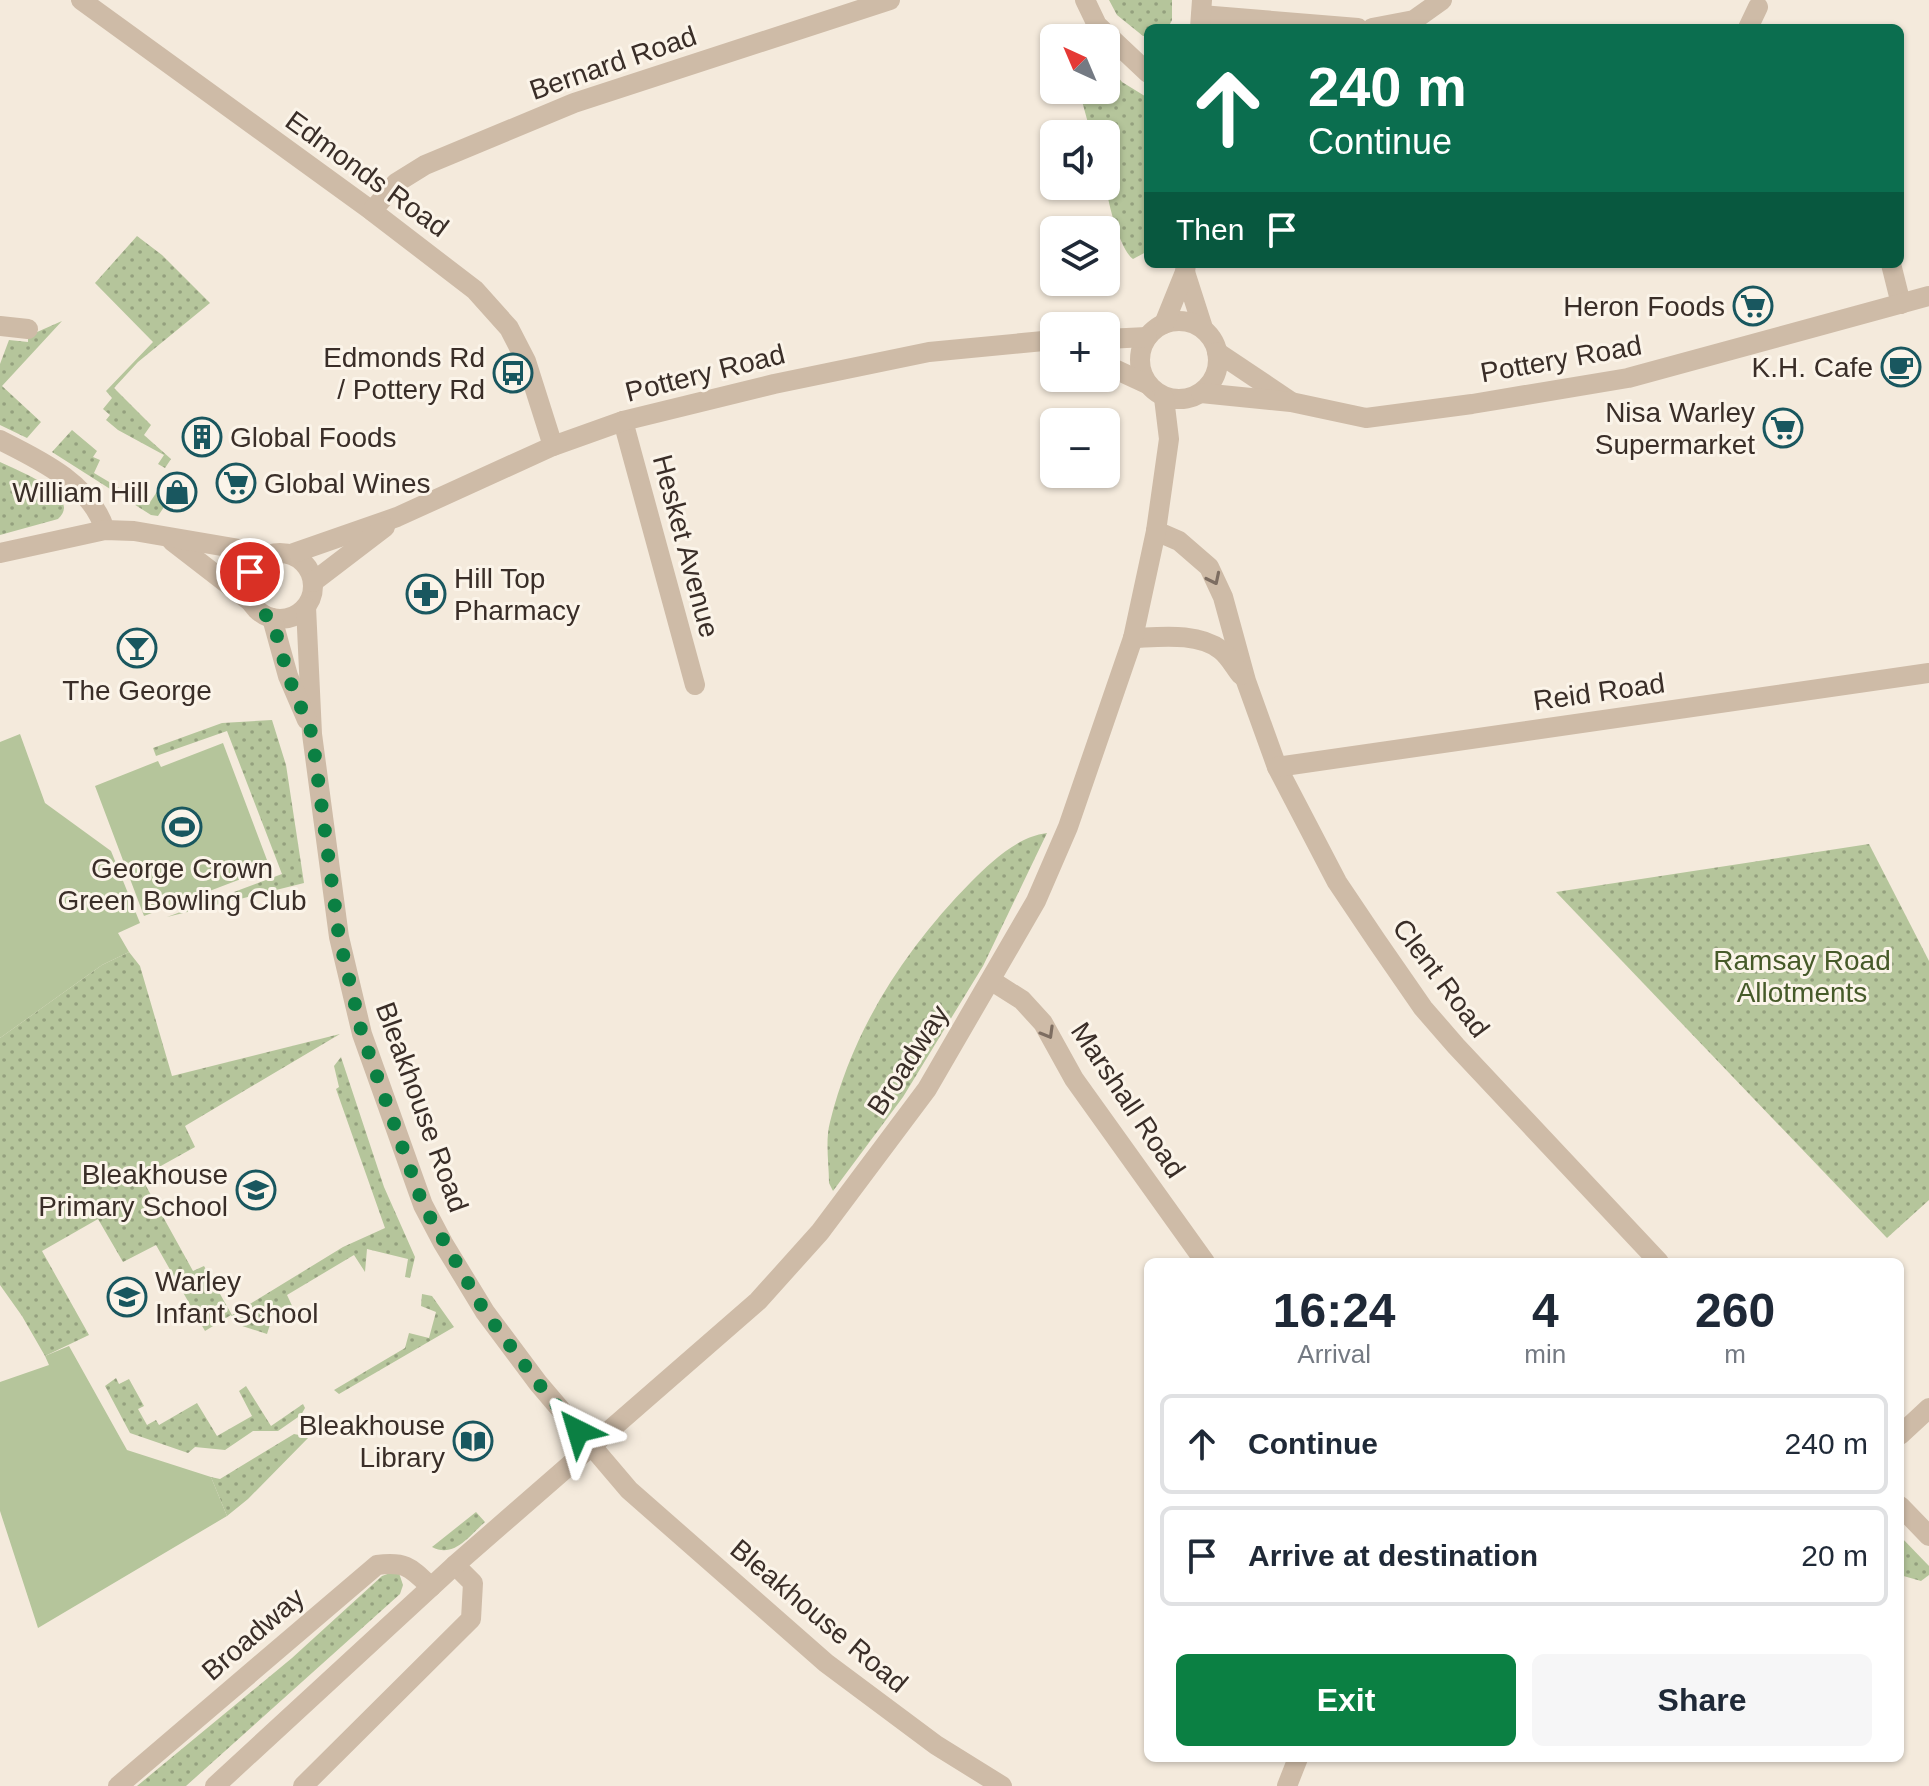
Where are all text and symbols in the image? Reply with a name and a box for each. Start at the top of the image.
street label: Bernard Road [526,20,700,106]
north arrow [1040,24,1120,104]
map controls [1040,24,1120,488]
text: 240 m [1308,55,1467,118]
icon: ahead [1176,56,1280,160]
street label: Edmonds Road [280,105,454,243]
button: sound [1040,120,1120,200]
text: Continue [1308,121,1452,162]
icon: arrive [1260,208,1304,252]
text: Then [1176,213,1244,246]
button: layers [1040,216,1120,296]
supermarket icon: Heron Foods [1732,285,1774,327]
place label: Heron Foods [1563,291,1725,322]
button: + [1040,312,1120,392]
street label: Pottery Road [1478,330,1644,388]
street label: Pottery Road [622,338,788,408]
place label: Edmonds Rd / Pottery Rd [323,342,485,405]
cafe icon: K.H. Cafe [1880,346,1922,388]
bus stop icon: Edmonds Rd / Pottery Rd [492,352,534,394]
place label: K.H. Cafe [1752,352,1873,383]
place label: Nisa Warley Supermarket [1595,397,1755,460]
supermarket icon: Nisa Warley Supermarket [1762,407,1804,449]
button: − [1040,408,1120,488]
building icon: Global Foods [181,416,223,458]
place label: Global Foods [230,422,397,453]
street label: Hesket Avenue [647,451,725,641]
supermarket icon: Global Wines [215,462,257,504]
place label: Global Wines [264,468,431,499]
shop icon: William Hill [156,471,198,513]
place label: William Hill [12,477,149,508]
pin [216,538,284,606]
icon: arrive [228,550,272,594]
place label: Hill Top Pharmacy [454,563,580,626]
one-way arrow [1205,571,1220,586]
pharmacy icon: Hill Top Pharmacy [405,573,447,615]
bar icon: The George [116,627,158,669]
street label: Reid Road [1531,667,1667,717]
place label: The George [62,675,212,706]
sports icon: George Crown Green Bowling Club [161,806,203,848]
place label: George Crown Green Bowling Club [57,853,307,916]
street label: Clent Road [1386,913,1496,1043]
park label: Ramsay Road Allotments [1713,945,1891,1008]
street label: Bleakhouse Road [370,998,474,1216]
street label: Broadway [861,999,955,1121]
street label: Marshall Road [1065,1016,1191,1184]
one-way arrow [1038,1024,1054,1039]
place label: Bleakhouse Primary School [38,1159,228,1222]
school or university icon: Bleakhouse Primary School [235,1169,277,1211]
place label: Warley Infant School [155,1266,318,1329]
school or university icon: Warley Infant School [106,1276,148,1318]
text: 16:24 [1273,1284,1396,1337]
text: 4 [1532,1284,1559,1337]
text: 260 [1695,1284,1775,1337]
text: Arrival [1297,1339,1371,1369]
text: min [1524,1339,1566,1369]
text: m [1724,1339,1746,1369]
position arrow [536,1389,620,1473]
place label: Bleakhouse Library [299,1410,445,1473]
library icon: Bleakhouse Library [452,1420,494,1462]
icon: ahead [1180,1422,1224,1466]
text: Continue [1248,1427,1378,1460]
text: 240 m [1785,1427,1868,1460]
street label: Bleakhouse Road [724,1533,914,1699]
icon: arrive [1180,1534,1224,1578]
text: Arrive at destination [1248,1539,1538,1572]
text: 20 m [1801,1539,1868,1572]
street label: Broadway [196,1581,310,1687]
button: Exit [1176,1654,1516,1746]
button: Share [1532,1654,1872,1746]

